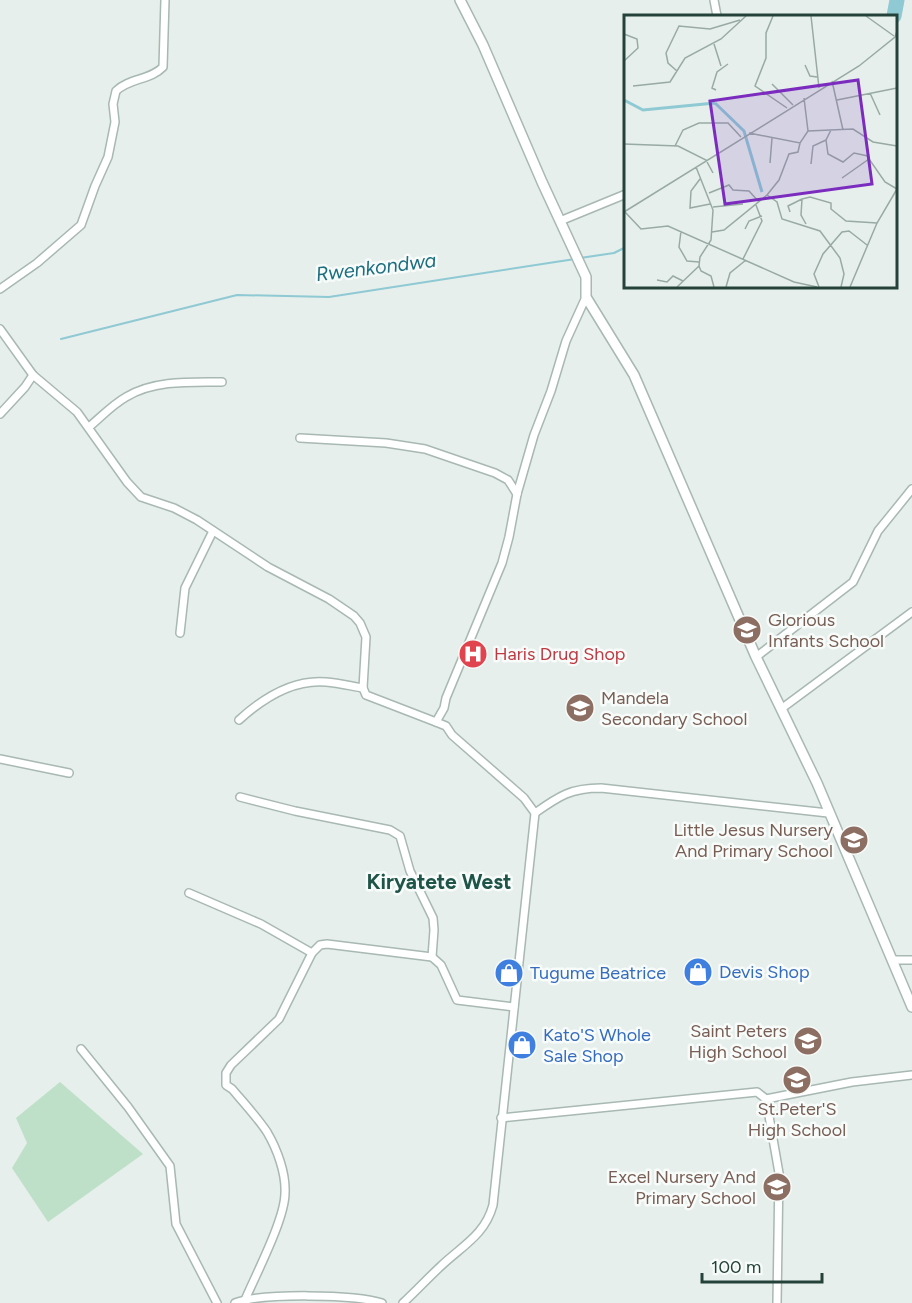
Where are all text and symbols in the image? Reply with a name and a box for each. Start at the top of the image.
inset map [624,15,897,288]
water label: Rwenkondwa [314,248,438,286]
place label: Glorious Infants School [768,609,884,652]
school or university icon: Glorious Infants School [731,614,763,646]
hospital icon: Haris Drug Shop [457,638,489,670]
place label: Haris Drug Shop [494,643,626,665]
place label: Mandela Secondary School [601,687,748,730]
school or university icon: Mandela Secondary School [564,692,596,724]
place label: Little Jesus Nursery And Primary School [673,819,834,862]
school or university icon: Little Jesus Nursery And Primary School [838,824,870,856]
district label: Kiryatete West [367,869,511,894]
shop icon: Devis Shop [682,956,714,988]
shop icon: Tugume Beatrice [493,957,525,989]
place label: Devis Shop [719,961,810,983]
place label: Tugume Beatrice [530,962,666,984]
place label: Saint Peters High School [689,1020,787,1063]
place label: Kato'S Whole Sale Shop [543,1024,651,1067]
school or university icon: Saint Peters High School [792,1025,824,1057]
shop icon: Kato'S Whole Sale Shop [506,1029,538,1061]
school or university icon: St.Peter'S High School [781,1064,813,1096]
place label: St.Peter'S High School [748,1098,846,1141]
place label: Excel Nursery And Primary School [608,1166,756,1209]
school or university icon: Excel Nursery And Primary School [761,1171,793,1203]
scale bar [702,1246,822,1284]
text: 100 m [711,1256,761,1278]

